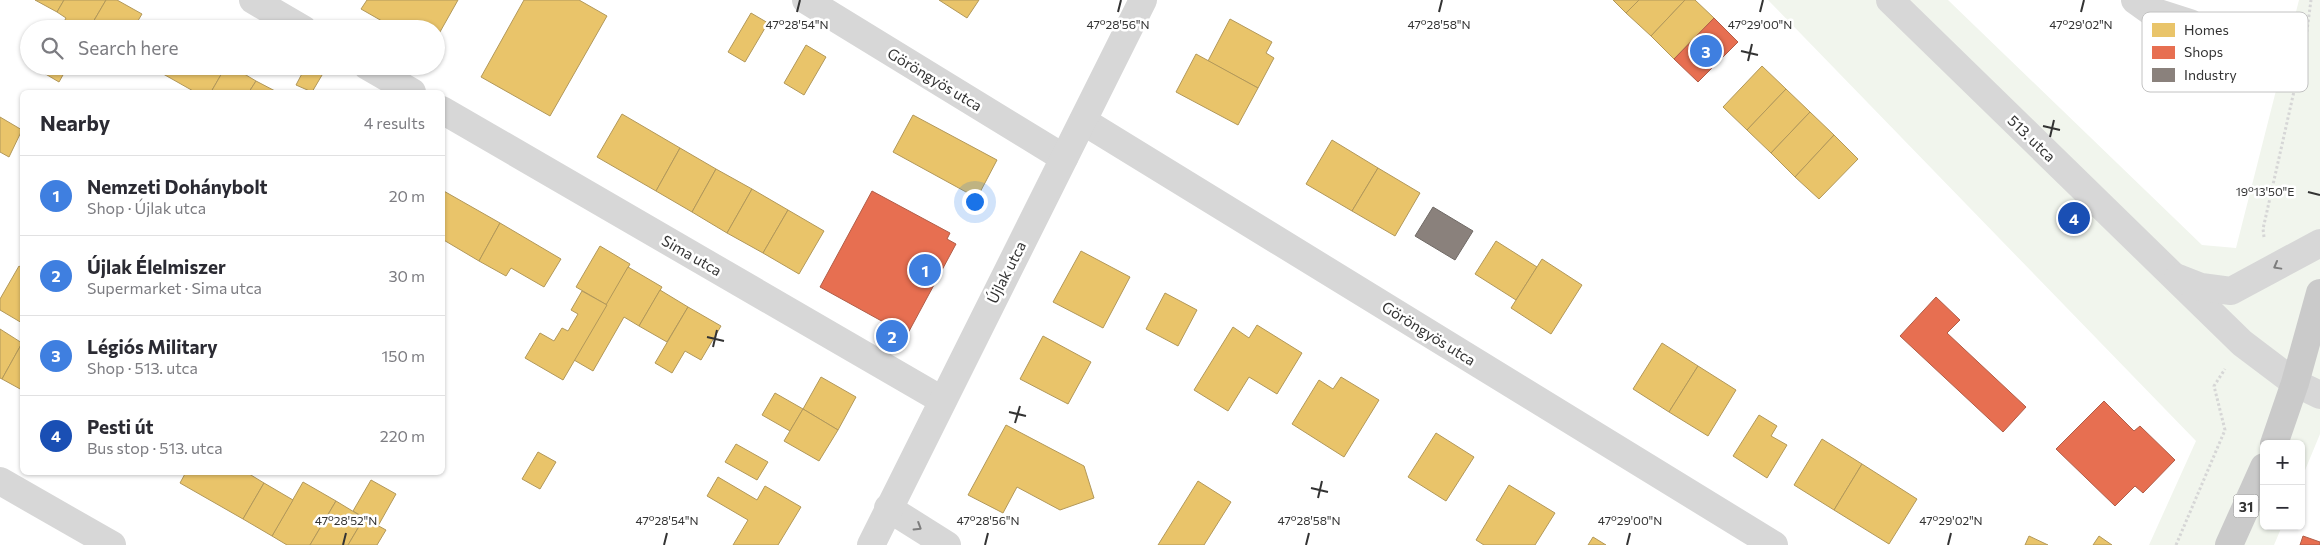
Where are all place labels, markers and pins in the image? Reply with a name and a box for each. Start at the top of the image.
pin: 3 [1690,32,1722,70]
pin: 4 [2058,199,2090,237]
pin: 1 [909,251,941,289]
pin: 2 [876,317,908,355]

